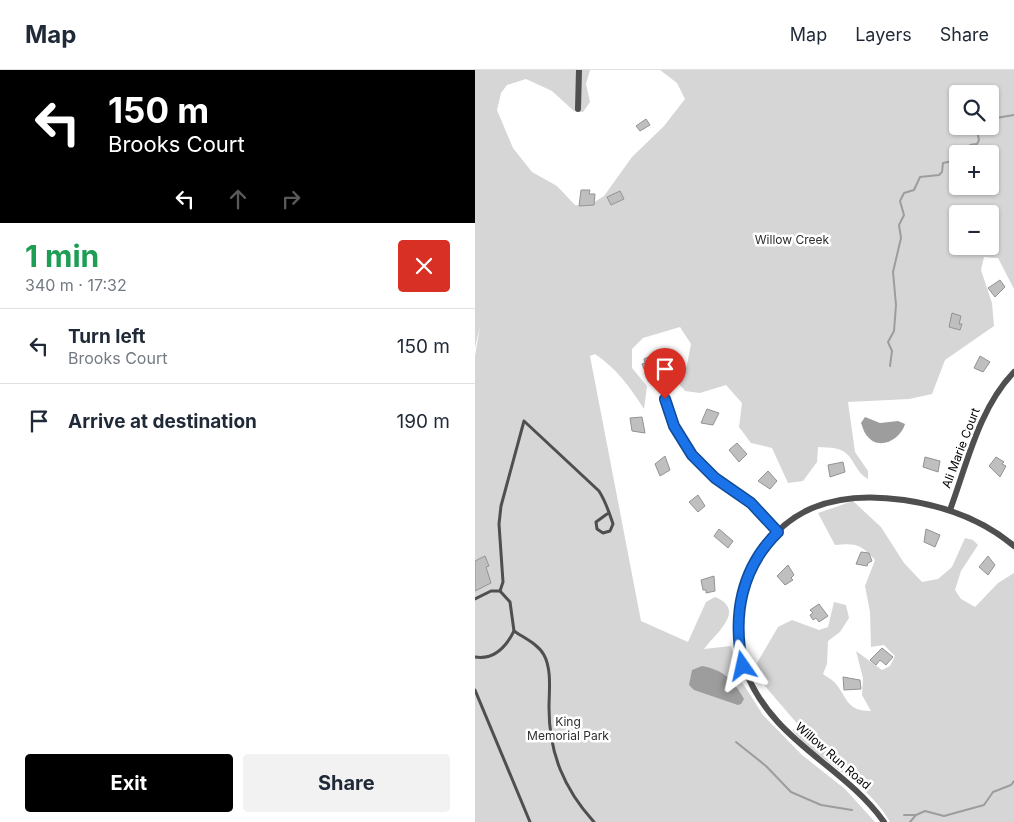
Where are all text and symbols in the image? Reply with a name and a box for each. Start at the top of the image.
text: Map [25,20,76,49]
text: Map [790,24,827,45]
text: Layers [855,24,912,45]
text: Share [940,24,989,45]
map controls [949,85,999,255]
button: search [949,85,999,135]
text: 150 m [108,89,209,131]
icon: left [25,90,90,155]
text: Brooks Court [108,131,245,157]
button: + [949,145,999,195]
icon: left [171,185,199,213]
icon: ahead [224,185,252,213]
icon: right [277,185,305,213]
button: − [949,205,999,255]
park label: Willow Creek [755,232,830,247]
text: 1 min [25,238,99,274]
button: close [398,240,450,292]
text: 340 m · 17:32 [25,275,127,295]
text: Turn left [68,325,146,348]
icon: left [25,332,53,360]
text: 150 m [397,335,450,358]
text: Brooks Court [68,348,167,368]
pin [644,348,686,399]
icon: arrive [651,355,679,383]
street label: Ali Marie Court [938,406,983,490]
icon: arrive [25,407,53,435]
text: Arrive at destination [68,410,257,433]
text: 190 m [397,410,450,433]
position arrow [716,639,768,691]
park label: King Memorial Park [527,714,609,743]
street label: Willow Run Road [793,719,874,792]
button: Exit [25,754,233,812]
button: Share [243,754,450,812]

